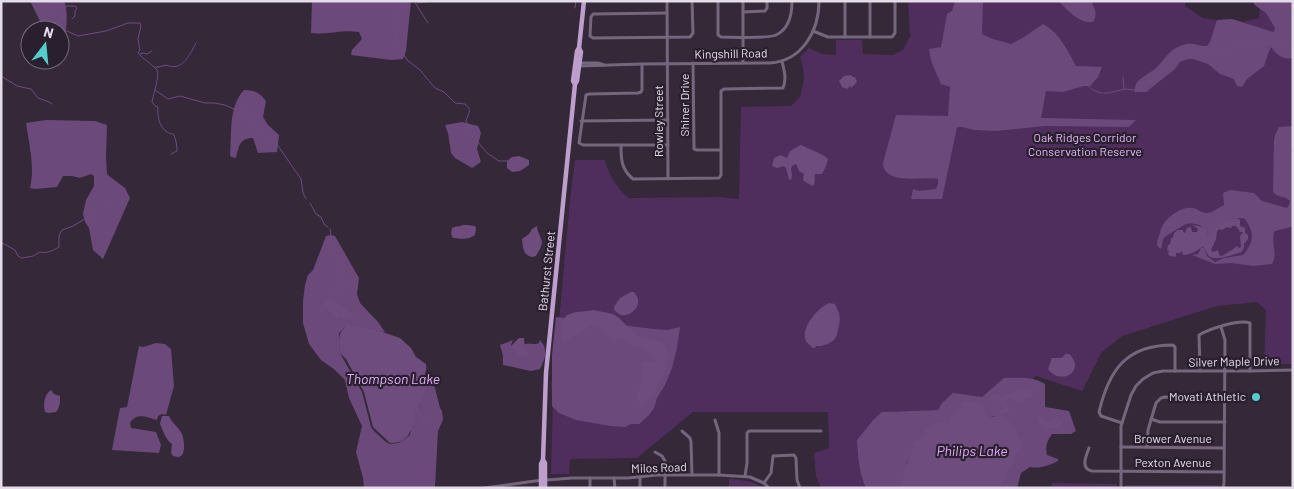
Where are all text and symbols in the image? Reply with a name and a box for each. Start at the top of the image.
north arrow [20,20,70,70]
text: N [42,23,56,41]
street label: Kingshill Road [694,45,768,61]
street label: Shiner Drive [677,74,691,136]
street label: Rowley Street [651,85,665,157]
park label: Oak Ridges Corridor Conservation Reserve [1028,130,1142,158]
street label: Bathurst Street [535,230,557,312]
street label: Silver Maple Drive [1188,353,1280,369]
water label: Thompson Lake [346,370,440,387]
place label: Movati Athletic [1169,389,1246,403]
marker: Movati Athletic [1250,391,1262,403]
street label: Brower Avenue [1134,431,1212,445]
water label: Philips Lake [936,442,1008,459]
street label: Pexton Avenue [1135,455,1211,469]
street label: Milos Road [631,459,687,475]

